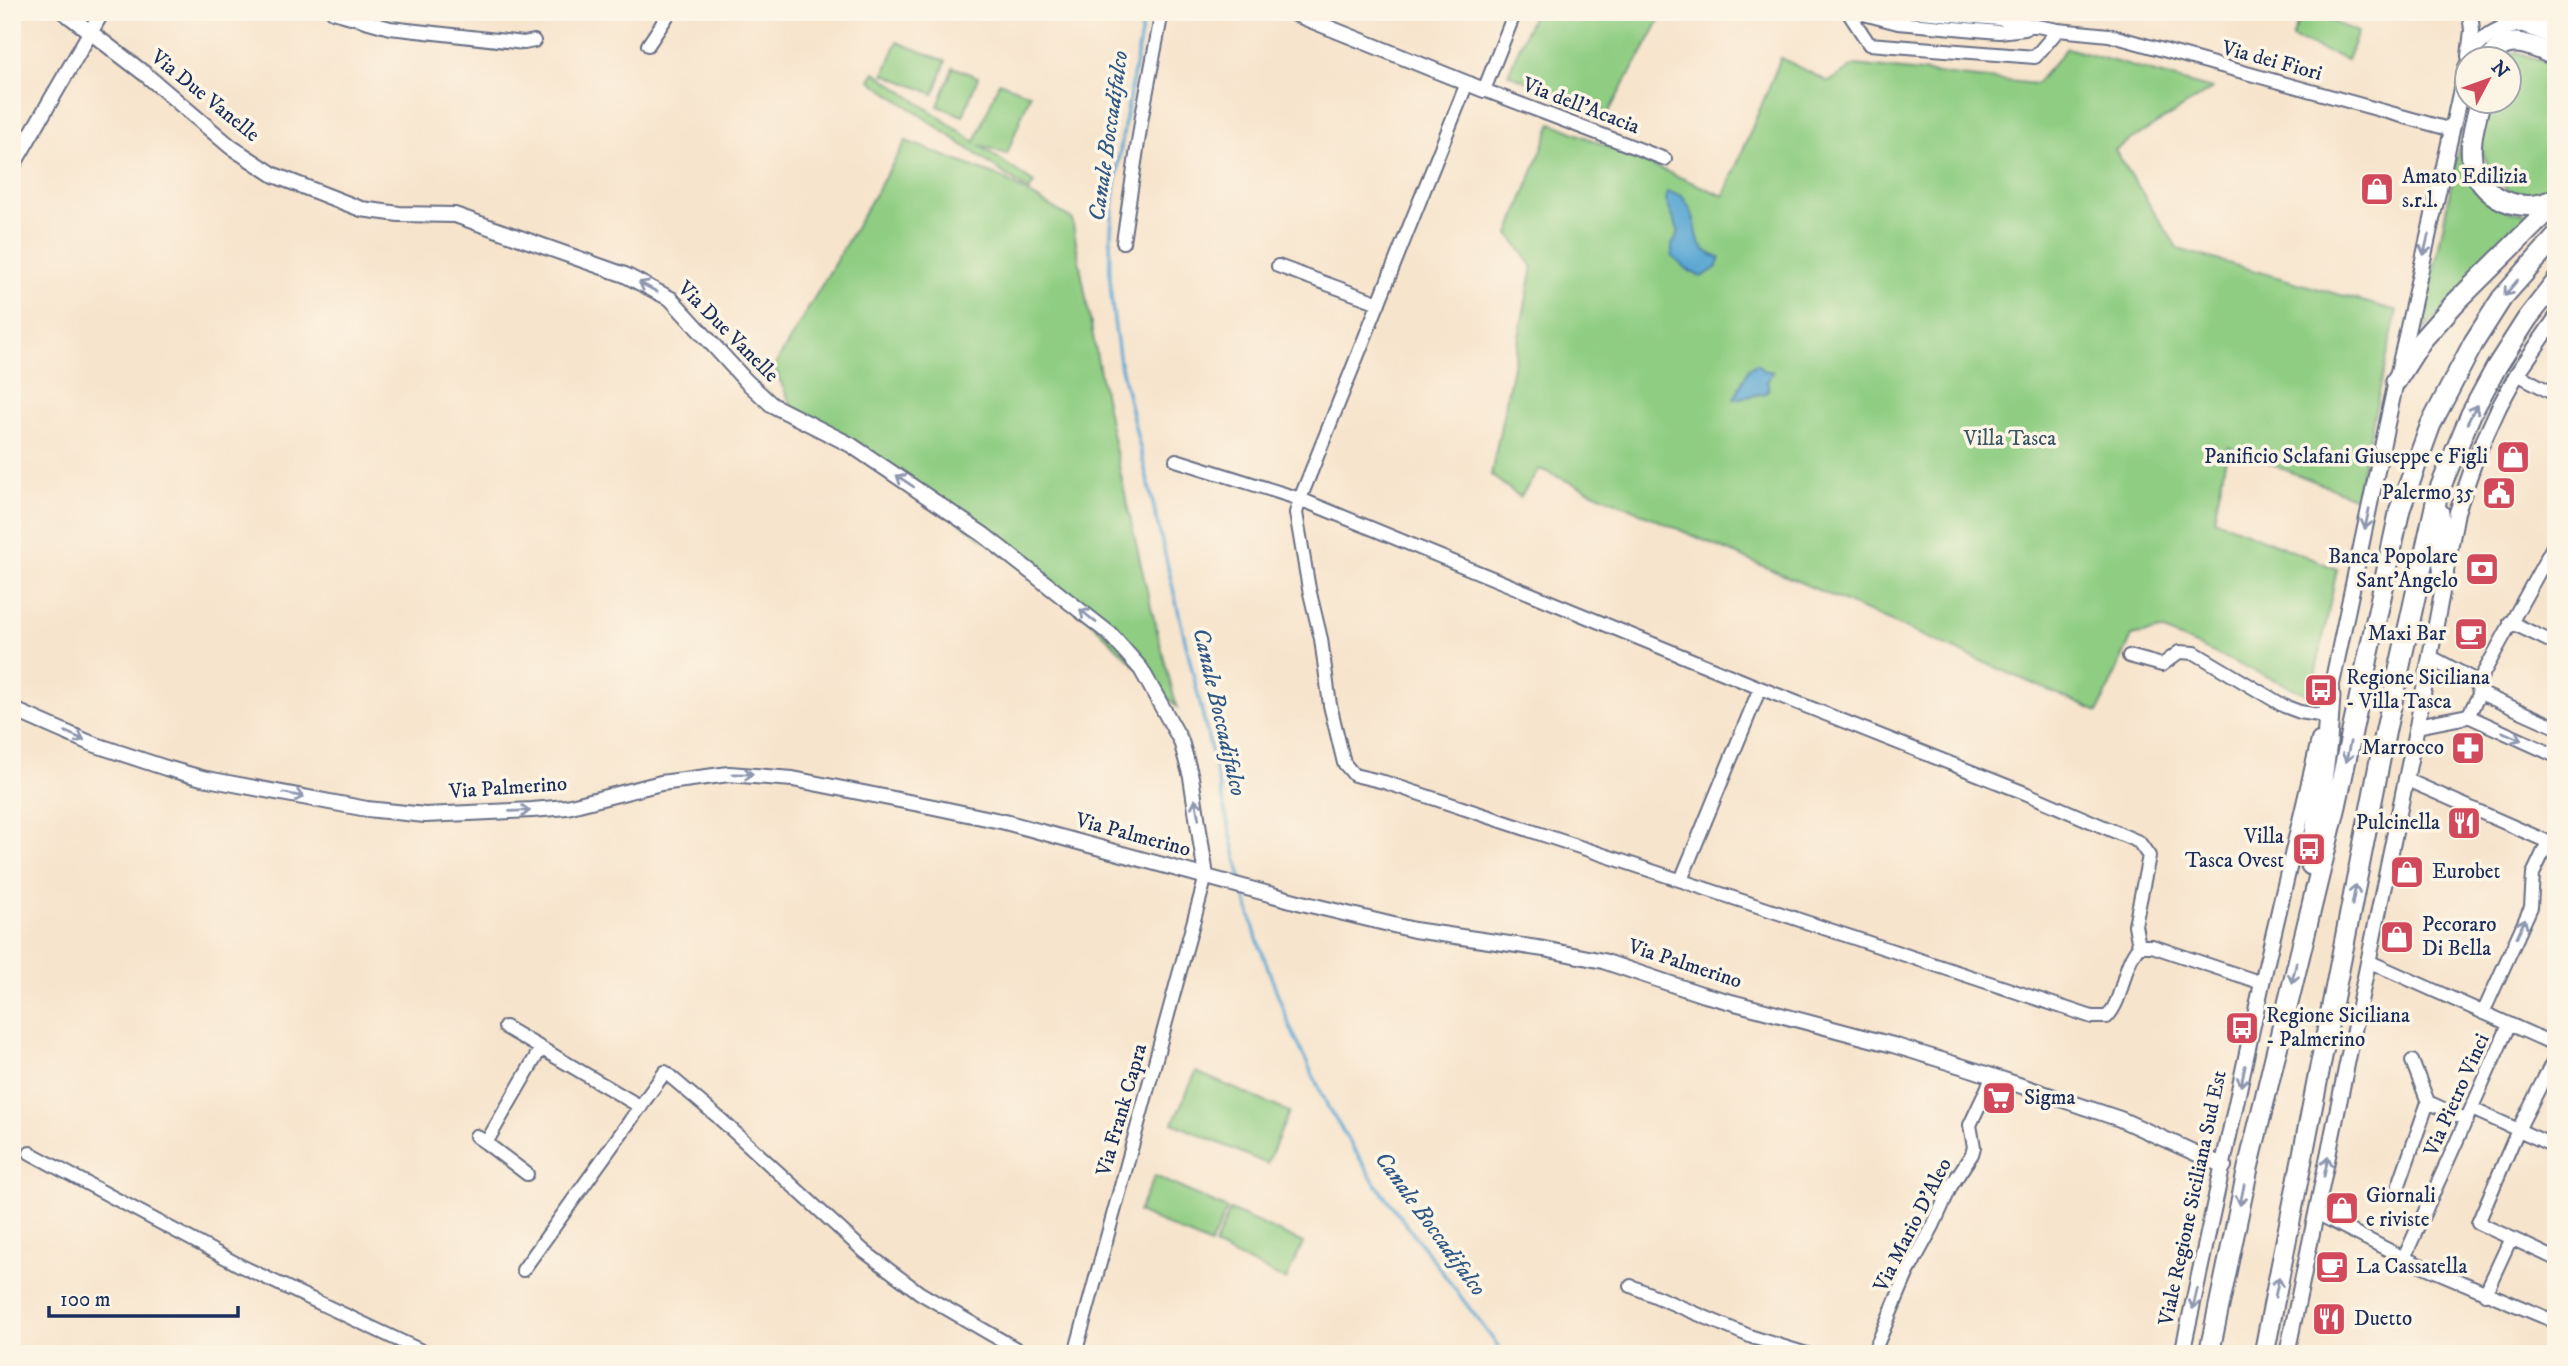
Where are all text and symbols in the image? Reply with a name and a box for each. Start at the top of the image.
street label: Via dei Fiori [2218,35,2325,87]
street label: Via Due Vanelle [144,44,265,148]
north arrow [2452,46,2522,116]
water label: Canale Boccadifalco [1083,49,1135,223]
text: N [2486,56,2514,84]
street label: Via dell'Acacia [1518,71,1643,140]
place label: Amato Edilizia s.r.l. [2402,164,2528,214]
shop icon: Amato Edilizia s.r.l. [2358,170,2396,208]
one-way arrow [2419,233,2433,256]
street label: Via Due Vanelle [671,275,784,388]
one-way arrow [2503,279,2519,297]
one-way arrow [638,280,659,293]
one-way arrow [2465,404,2479,425]
park label: Villa Tasca [1963,426,2056,452]
shop icon: Panificio Sclafani Giuseppe e Figli [2494,438,2532,476]
place label: Panificio Sclafani Giuseppe e Figli [2204,444,2488,470]
one-way arrow [895,474,915,488]
public building icon: Palermo 35 [2480,474,2518,512]
place label: Palermo 35 [2381,480,2474,506]
one-way arrow [2359,508,2372,530]
place label: Banca Popolare Sant'Angelo [2328,544,2458,594]
bank icon: Banca Popolare Sant'Angelo [2463,550,2501,588]
one-way arrow [1079,608,1097,623]
cafe icon: Maxi Bar [2452,615,2490,653]
place label: Maxi Bar [2368,621,2446,647]
water label: Canale Boccadifalco [1186,625,1252,799]
place label: Regione Siciliana - Villa Tasca [2346,665,2490,715]
bus stop icon: Regione Siciliana - Villa Tasca [2302,671,2340,709]
pharmacy icon: Marrocco [2449,729,2487,767]
one-way arrow [64,730,85,743]
one-way arrow [2501,730,2522,743]
place label: Marrocco [2362,735,2444,761]
one-way arrow [2340,740,2354,763]
one-way arrow [732,768,755,781]
street label: Via Palmerino [447,771,568,805]
one-way arrow [282,789,305,802]
one-way arrow [1190,798,1203,821]
one-way arrow [508,804,531,817]
restaurant icon: Pulcinella [2445,804,2483,842]
street label: Via Palmerino [1072,807,1193,863]
place label: Pulcinella [2356,810,2440,836]
place label: Villa Tasca Ovest [2185,824,2284,874]
bus stop icon: Villa Tasca Ovest [2290,830,2328,868]
shop icon: Eurobet [2388,853,2426,891]
place label: Eurobet [2432,859,2501,885]
one-way arrow [2347,884,2361,907]
place label: Pecoraro Di Bella [2422,912,2497,962]
shop icon: Pecoraro Di Bella [2378,918,2416,956]
one-way arrow [2515,918,2528,939]
street label: Via Palmerino [1624,933,1745,995]
one-way arrow [2287,961,2300,984]
place label: Regione Siciliana - Palmerino [2266,1003,2410,1053]
bus stop icon: Regione Siciliana - Palmerino [2223,1009,2261,1047]
street label: Via Pietro Vinci [2418,1030,2496,1161]
street label: Via Frank Capra [1090,1041,1153,1180]
one-way arrow [2235,1064,2249,1087]
street label: Viale Regione Siciliana Sud Est [2153,1068,2233,1329]
supermarket icon: Sigma [1980,1079,2018,1117]
place label: Sigma [2024,1085,2075,1111]
water label: Canale Boccadifalco [1368,1146,1492,1302]
street label: Via Mario D'Aleo [1868,1154,1958,1297]
one-way arrow [2319,1156,2333,1179]
one-way arrow [2235,1183,2249,1206]
place label: Giornali e riviste [2366,1183,2436,1233]
shop icon: Giornali e riviste [2323,1189,2361,1227]
cafe icon: La Cassatella [2313,1248,2351,1286]
place label: La Cassatella [2356,1254,2467,1280]
scale bar [49,1275,238,1319]
one-way arrow [2271,1276,2285,1299]
text: 100 m [60,1287,111,1313]
one-way arrow [2187,1287,2201,1310]
restaurant icon: Duetto [2310,1300,2348,1338]
place label: Duetto [2354,1306,2412,1332]

